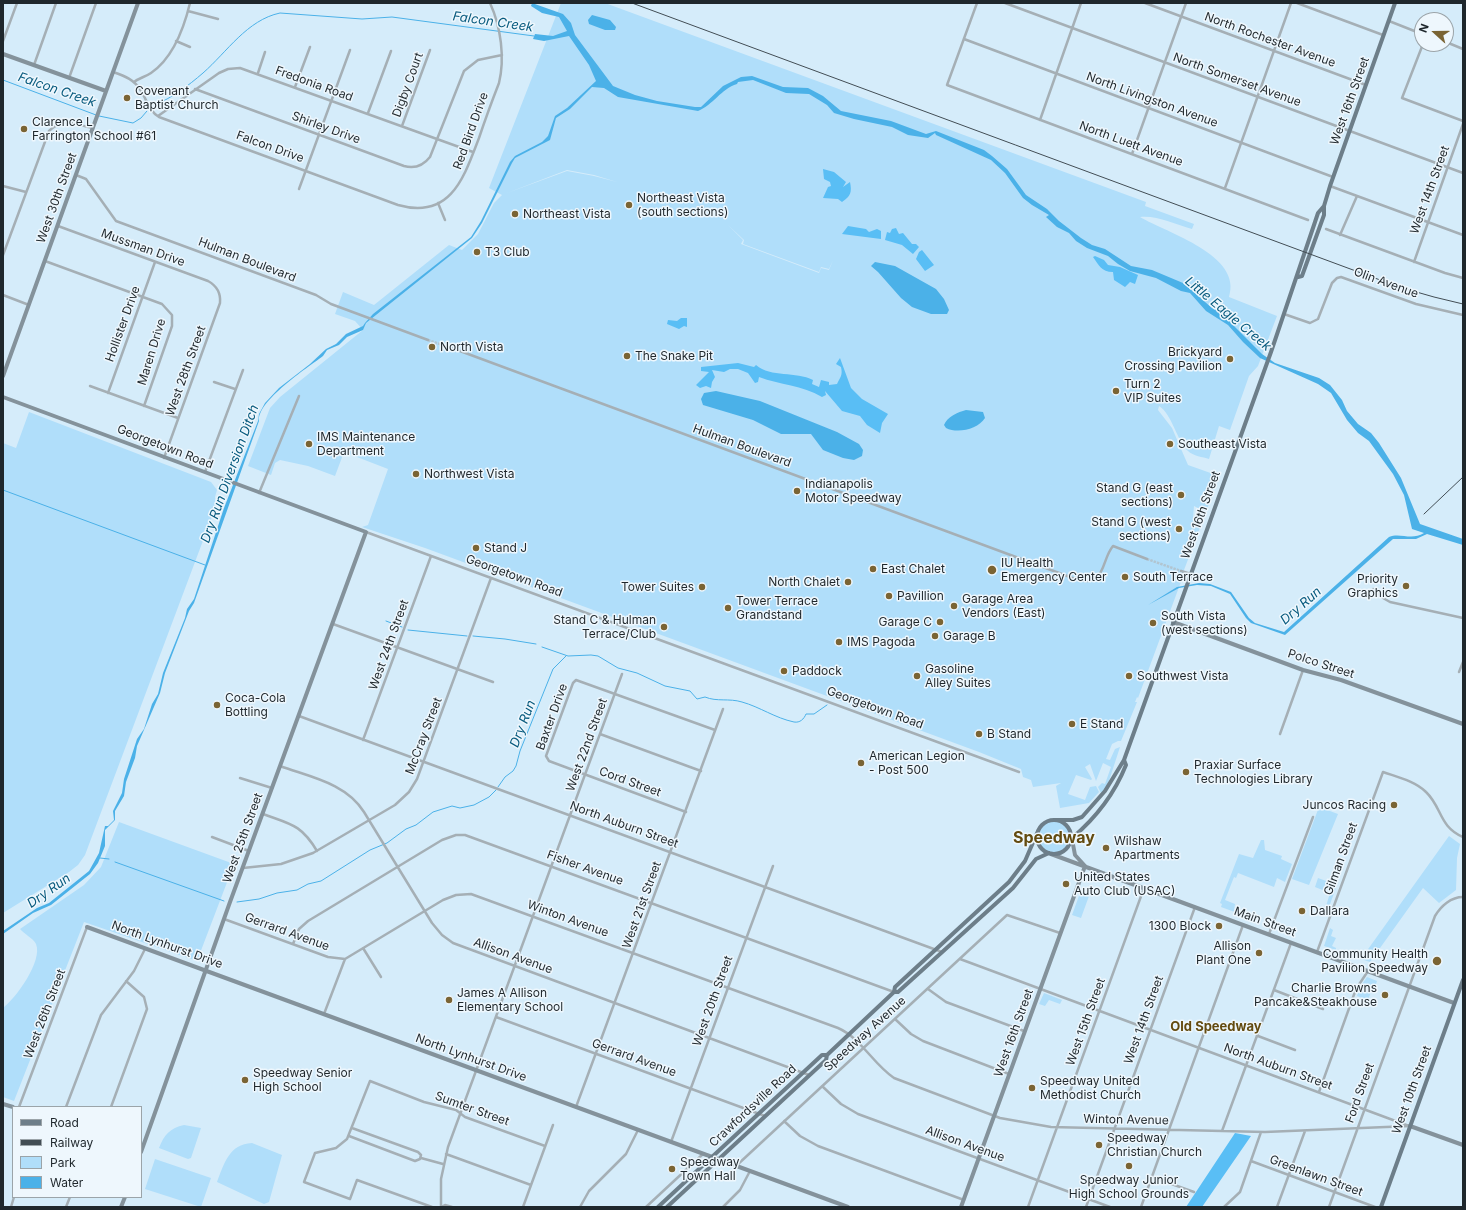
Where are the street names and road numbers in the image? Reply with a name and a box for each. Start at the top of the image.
street label: North Rochester Avenue [1203,10,1337,70]
street label: North Somerset Avenue [1171,50,1303,110]
street label: Digby Court [390,51,426,119]
street label: West 16th Street [1327,55,1373,147]
street label: Fredonia Road [273,63,355,105]
street label: North Livingston Avenue [1084,69,1220,131]
street label: Red Bird Drive [450,91,492,171]
street label: Shirley Drive [290,109,362,147]
street label: North Luett Avenue [1077,119,1185,169]
street label: Falcon Drive [234,128,306,166]
street label: West 14th Street [1407,144,1453,236]
street label: West 30th Street [34,151,80,245]
street label: Mussman Drive [99,226,187,270]
street label: Hulman Boulevard [196,235,298,285]
street label: Olin Avenue [1352,265,1420,301]
street label: Hollister Drive [103,284,143,364]
street label: Maren Drive [135,317,169,387]
street label: West 28th Street [163,324,209,418]
street label: Georgetown Road [115,422,215,472]
street label: Hulman Boulevard [691,422,793,470]
street label: West 16th Street [1178,469,1224,561]
street label: Georgetown Road [464,552,564,600]
street label: West 24th Street [366,598,412,692]
street label: Polco Street [1286,646,1356,682]
street label: Baxter Drive [533,682,571,752]
street label: Georgetown Road [825,684,925,732]
street label: McCray Street [403,695,445,777]
street label: West 22nd Street [563,696,611,794]
street label: Cord Street [597,764,663,800]
street label: West 25th Street [220,791,266,885]
street label: North Auburn Street [568,799,680,851]
street label: Gilman Street [1321,821,1361,897]
street label: Fisher Avenue [545,847,625,889]
street label: West 21st Street [620,860,664,950]
street label: Winton Avenue [525,898,611,940]
street label: Main Street [1232,904,1298,940]
street label: Gerrard Avenue [243,910,331,954]
street label: North Lynhurst Drive [109,918,225,972]
street label: Allison Avenue [471,935,555,977]
street label: West 20th Street [690,954,736,1048]
street label: West 26th Street [21,967,69,1061]
street label: West 14th Street [1121,974,1167,1066]
street label: West 15th Street [1063,976,1109,1068]
street label: West 16th Street [991,987,1037,1079]
street label: Speedway Avenue [821,994,909,1074]
street label: North Lynhurst Drive [413,1031,529,1085]
street label: Gerrard Avenue [590,1036,678,1080]
street label: North Auburn Street [1222,1041,1334,1093]
street label: West 10th Street [1389,1044,1435,1136]
street label: Ford Street [1343,1061,1377,1125]
street label: Crawfordsville Road [706,1062,800,1150]
street label: Sumter Street [433,1089,511,1129]
street label: Winton Avenue [1083,1112,1169,1128]
street label: Allison Avenue [923,1123,1007,1165]
street label: Greenlawn Street [1267,1152,1365,1200]

